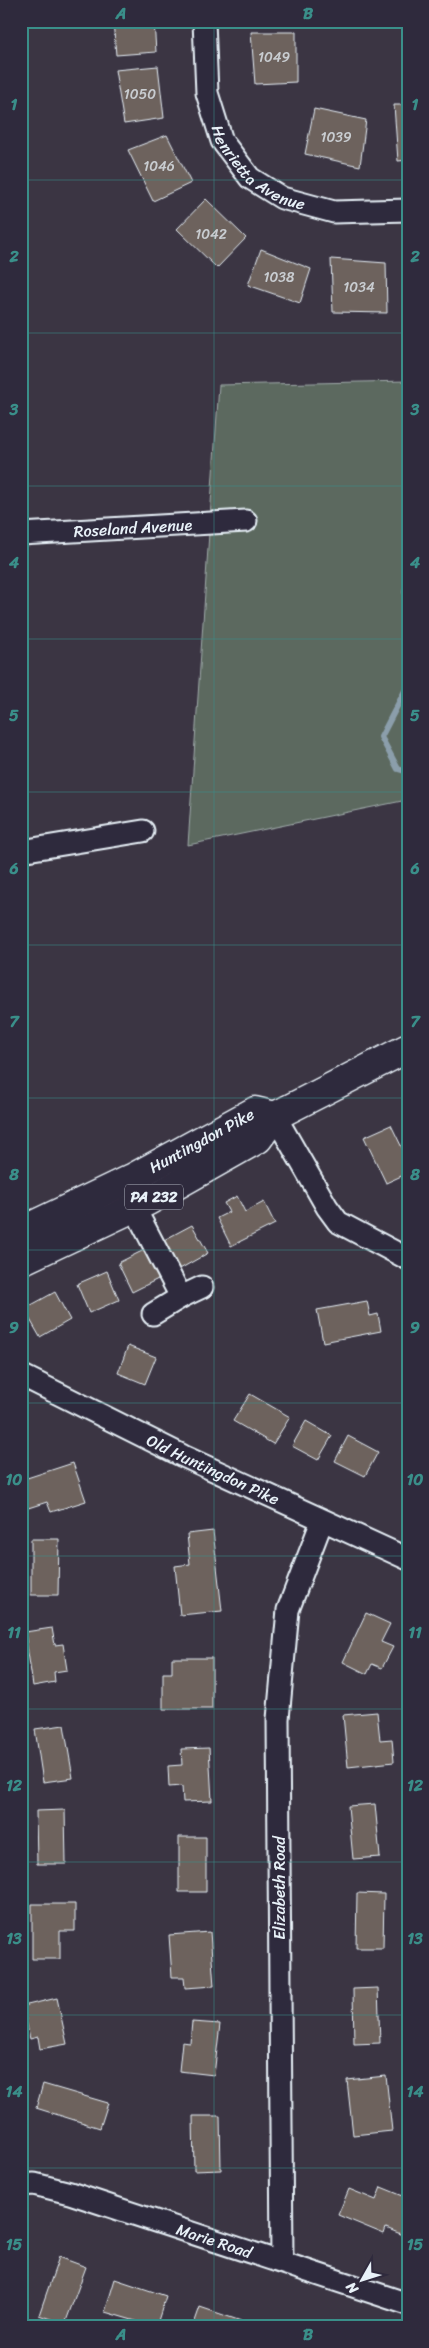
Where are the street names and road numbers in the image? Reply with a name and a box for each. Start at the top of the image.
street label: Henrietta Avenue [203,121,308,219]
street label: Roseland Avenue [73,510,193,546]
street label: Huntingdon Pike [143,1100,260,1181]
road number: PA 232 [125,1184,183,1210]
street label: Old Huntingdon Pike [141,1426,284,1513]
street label: Elizabeth Road [265,1835,294,1940]
street label: Marie Road [172,2215,257,2267]

